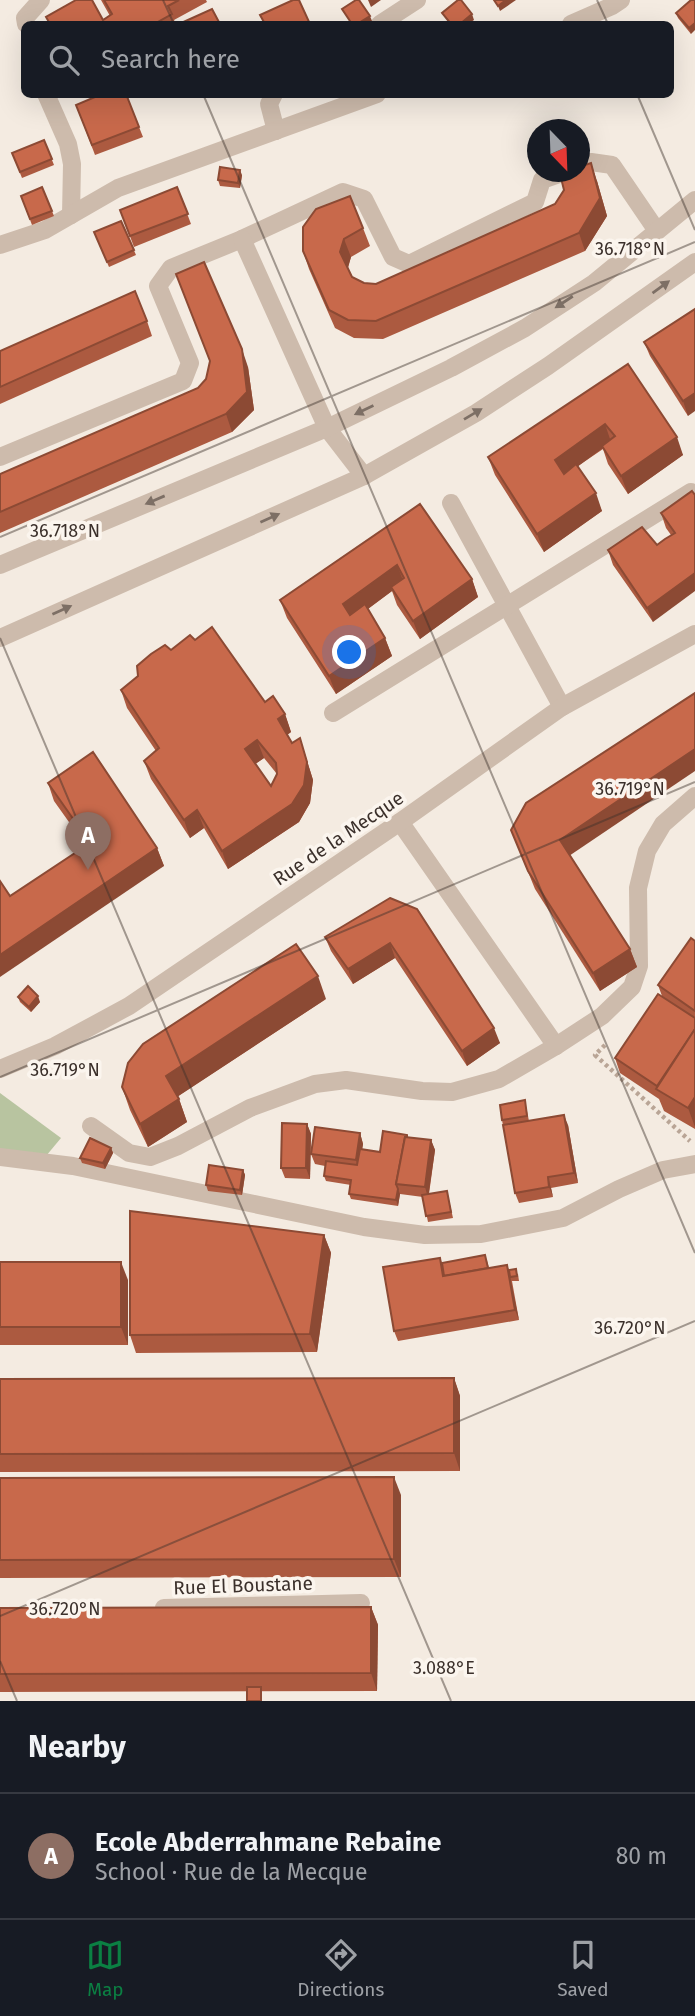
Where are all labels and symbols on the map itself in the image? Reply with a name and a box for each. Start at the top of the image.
north arrow [527,119,590,182]
text: 36.718°N [595,238,665,260]
one-way arrow [652,280,670,294]
one-way arrow [554,296,574,309]
one-way arrow [354,405,374,416]
one-way arrow [463,408,482,421]
one-way arrow [145,494,165,506]
one-way arrow [260,512,281,523]
text: 36.718°N [30,520,100,542]
one-way arrow [52,604,73,615]
your location [332,635,366,669]
text: 36.719°N [595,778,665,800]
street label: Rue de la Mecque [269,786,408,890]
pin: A [65,812,111,870]
text: 36.719°N [30,1059,100,1081]
text: 36.720°N [594,1317,666,1339]
street label: Rue El Boustane [173,1572,313,1599]
text: 36.720°N [29,1598,101,1620]
text: 3.088°E [413,1657,475,1679]

